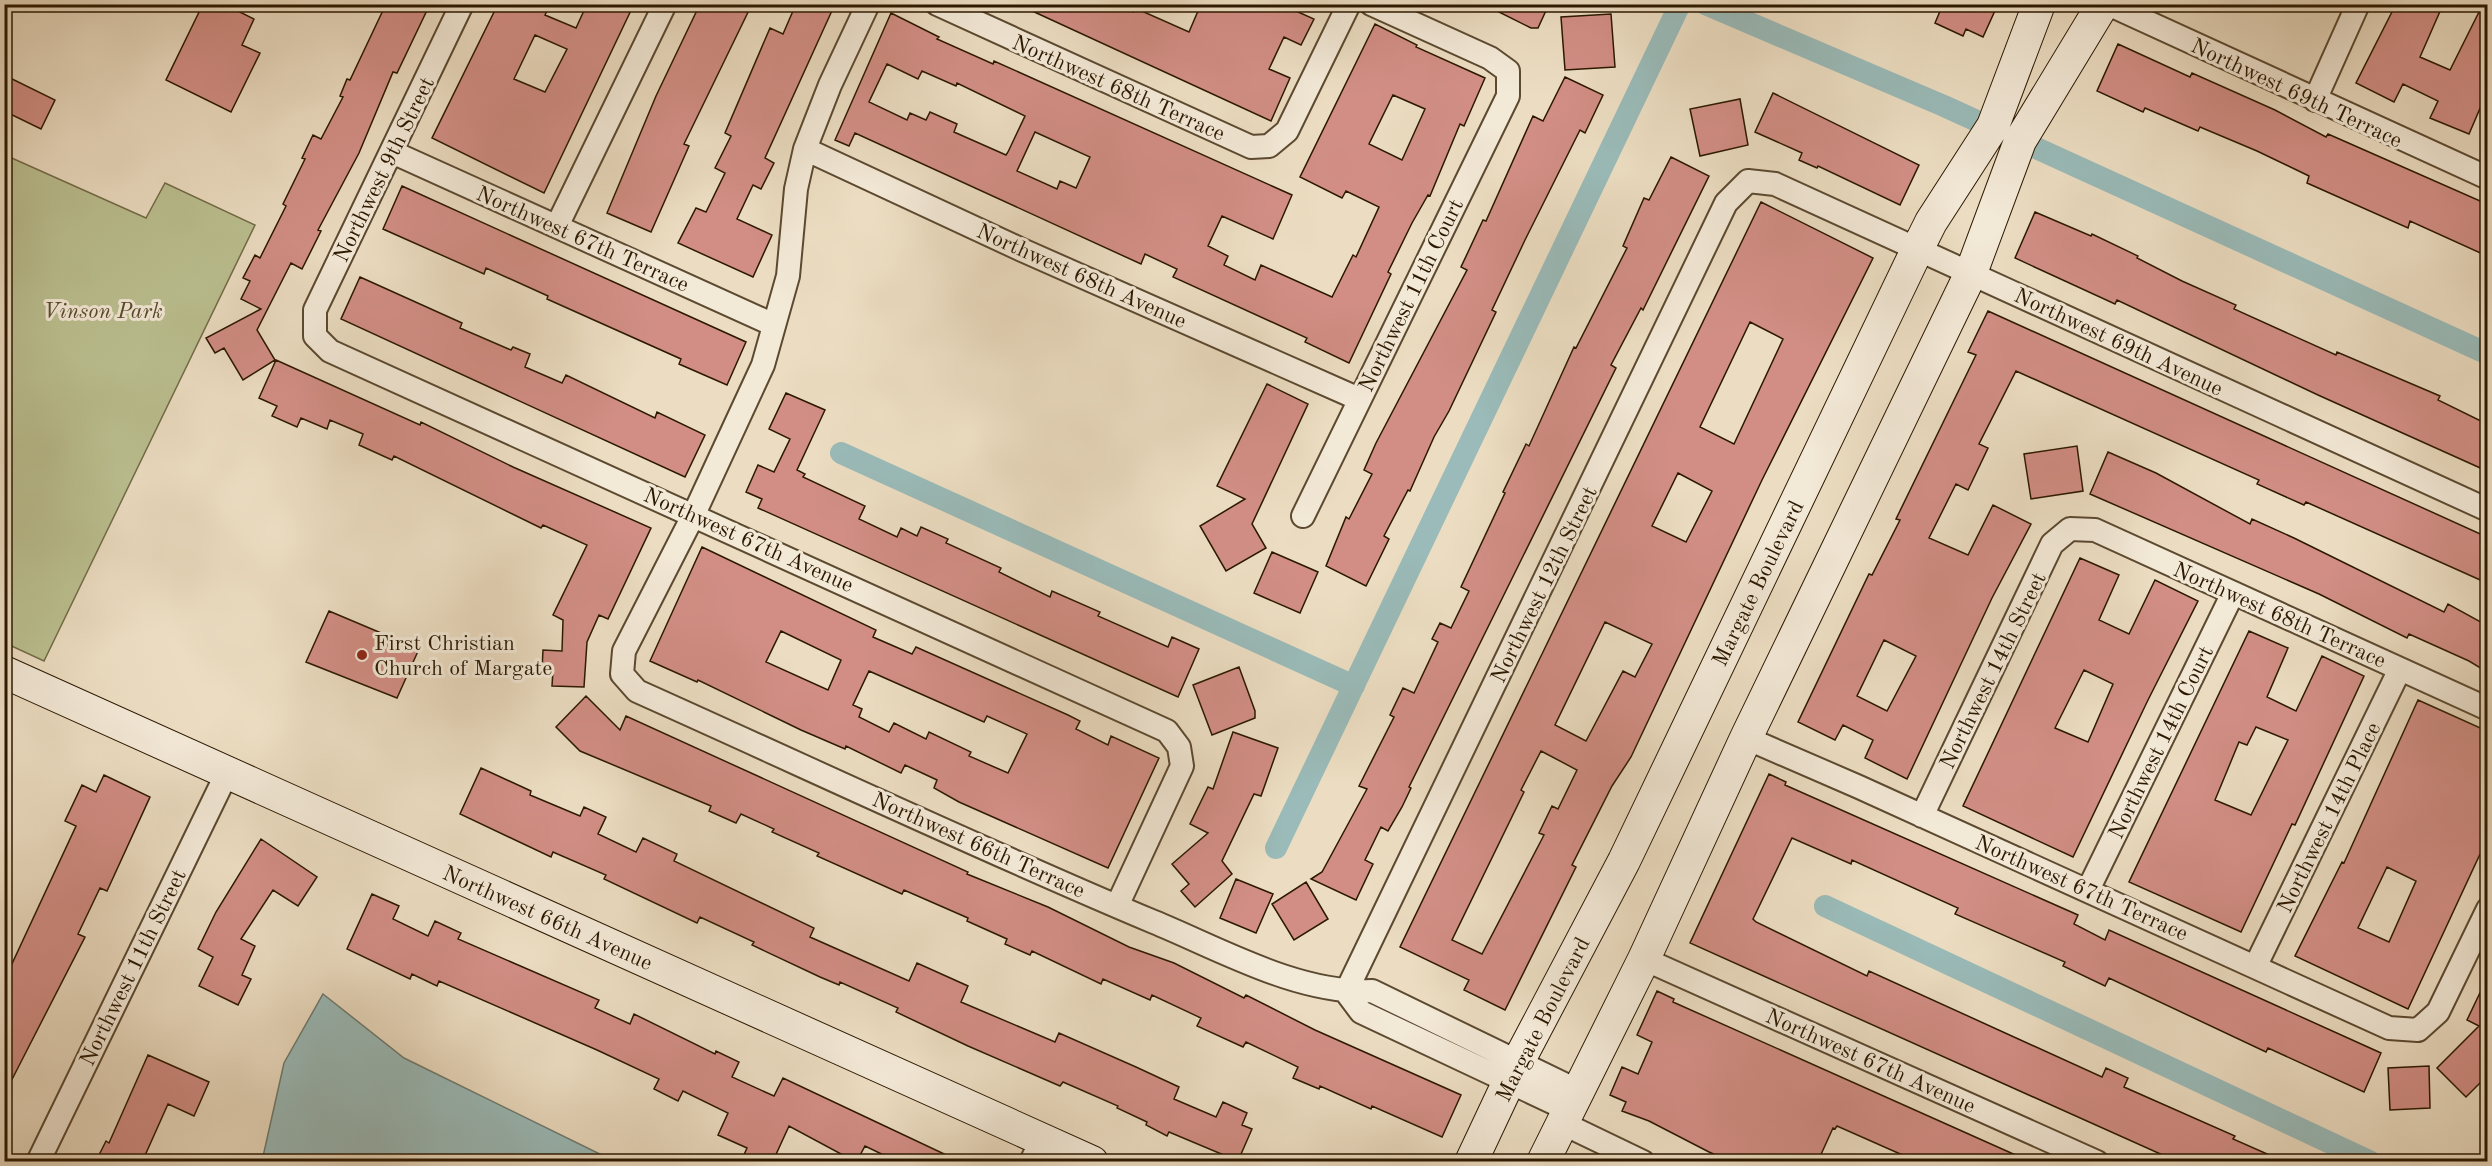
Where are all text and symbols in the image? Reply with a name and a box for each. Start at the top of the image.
street label: Northwest 68th Terrace [1008,32,1228,146]
street label: Northwest 69th Terrace [2187,35,2405,152]
street label: Northwest 9th Street [330,74,439,266]
street label: Northwest 67th Terrace [472,183,692,297]
street label: Northwest 11th Court [1356,196,1468,396]
street label: Northwest 68th Avenue [973,221,1189,333]
street label: Northwest 69th Avenue [2010,285,2226,401]
park label: Vinson Park [43,301,163,323]
street label: Northwest 12th Street [1488,483,1602,687]
street label: Northwest 67th Avenue [640,485,856,597]
street label: Margate Boulevard [1709,498,1808,670]
street label: Northwest 68th Terrace [2169,559,2389,673]
street label: Northwest 14th Street [1937,569,2051,773]
place label: First Christian Church of Margate [374,633,552,680]
street label: Northwest 14th Court [2106,643,2218,843]
marker: First Christian Church of Margate [355,648,369,662]
street label: Northwest 14th Place [2274,719,2385,917]
street label: Northwest 66th Terrace [868,789,1088,903]
street label: Northwest 67th Terrace [1971,832,2191,946]
street label: Northwest 66th Avenue [439,863,655,975]
street label: Northwest 11th Street [77,866,191,1070]
street label: Margate Boulevard [1493,934,1595,1106]
street label: Northwest 67th Avenue [1762,1006,1978,1118]

